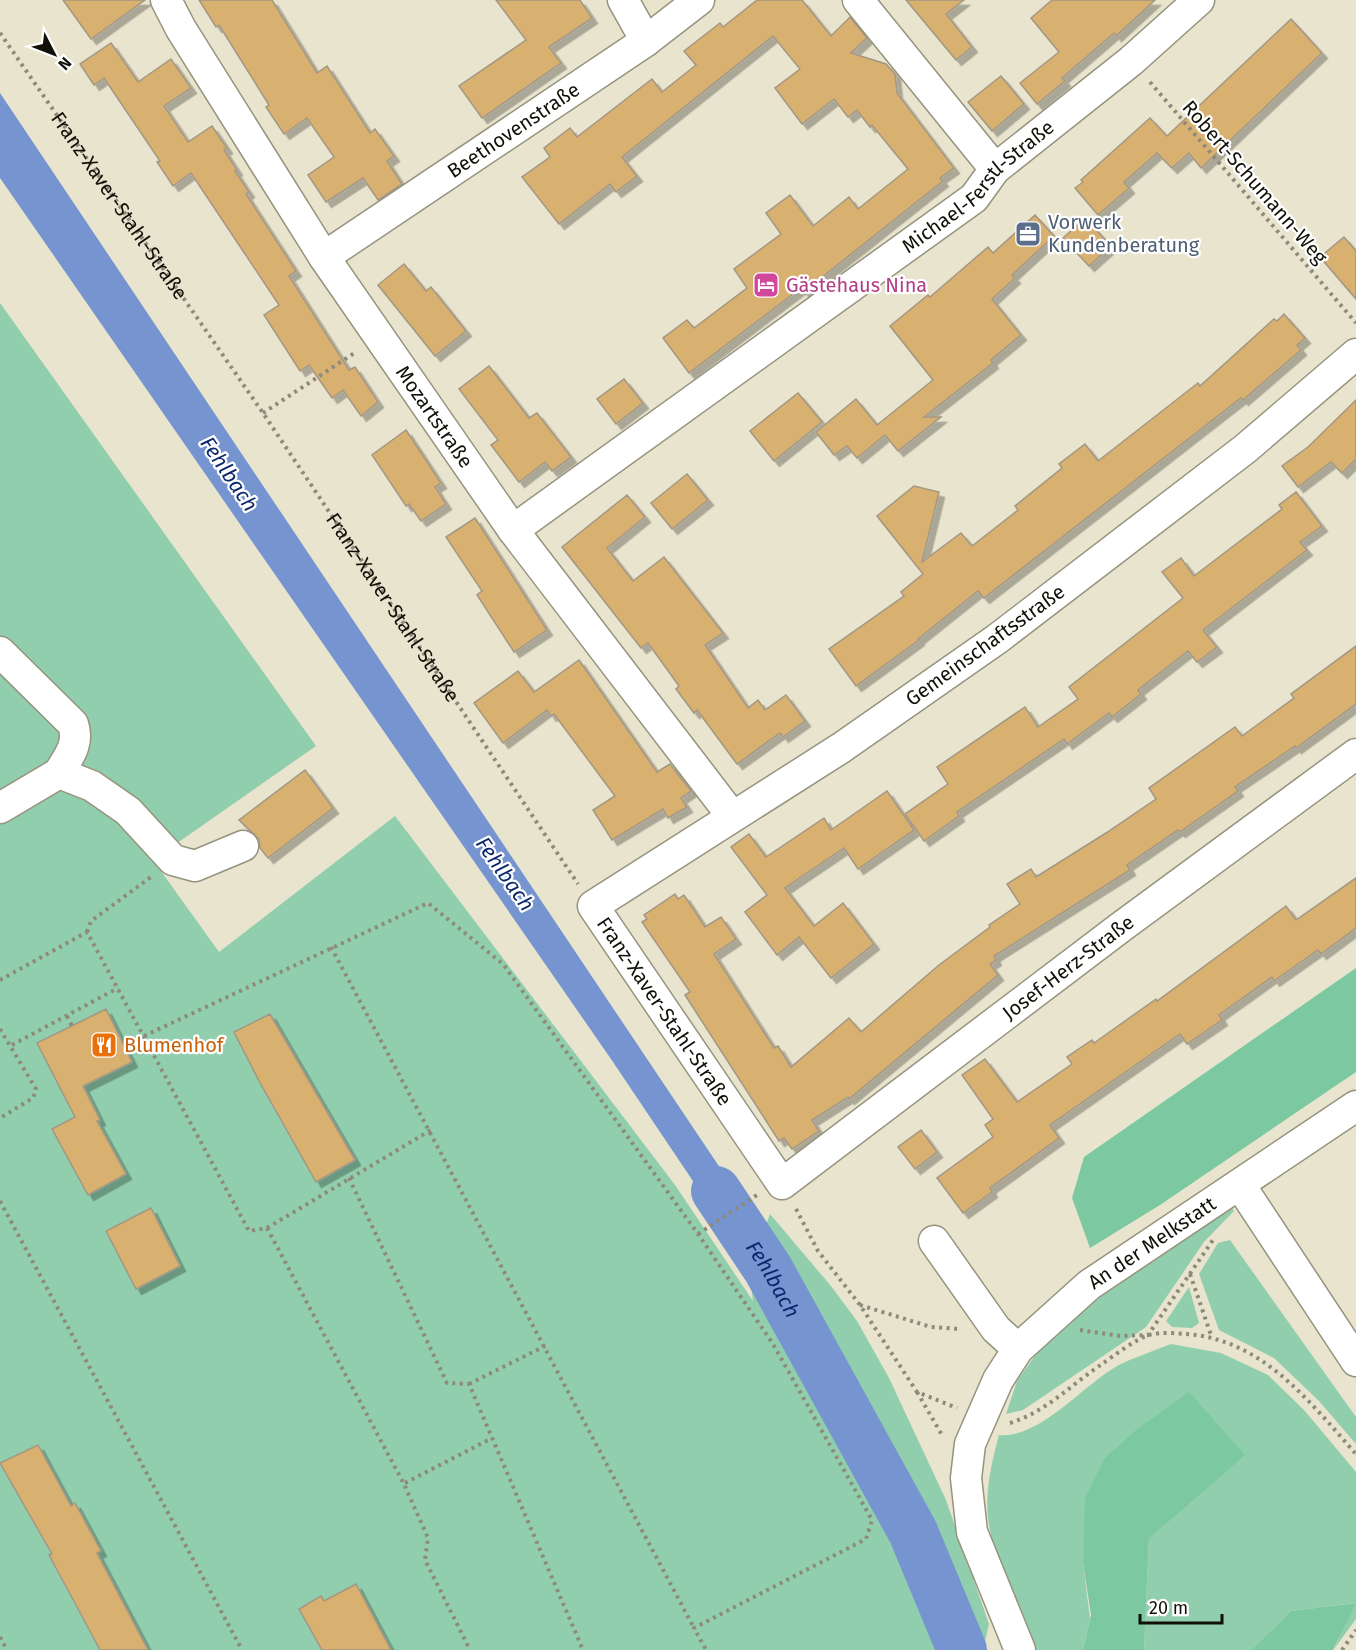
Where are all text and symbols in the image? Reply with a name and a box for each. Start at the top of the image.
north arrow [24,24,84,84]
text: N [54,53,75,74]
street label: Beethovenstraße [443,77,584,183]
street label: Robert-Schumann-Weg [1178,95,1333,269]
street label: Franz-Xaver-Stahl-Straße [46,107,193,304]
street label: Michael-Ferstl-Straße [897,115,1059,258]
place label: Vorwerk Kundenberatung [1048,210,1200,257]
office icon: Vorwerk Kundenberatung [1013,219,1043,249]
hotel icon: Gästehaus Nina [751,270,781,300]
place label: Gästehaus Nina [786,273,927,297]
street label: Mozartstraße [391,361,478,472]
water label: Fehlbach [195,432,263,516]
street label: Franz-Xaver-Stahl-Straße [321,508,465,707]
street label: Gemeinschaftsstraße [901,579,1069,711]
water label: Fehlbach [470,832,540,916]
street label: Josef-Herz-Straße [998,910,1138,1025]
street label: Franz-Xaver-Stahl-Straße [592,912,737,1110]
restaurant icon: Blumenhof [89,1030,119,1060]
place label: Blumenhof [124,1033,225,1057]
street label: An der Melkstatt [1083,1191,1221,1294]
water label: Fehlbach [740,1236,805,1322]
scale bar [1140,1587,1222,1625]
text: 20 m [1149,1597,1188,1619]

